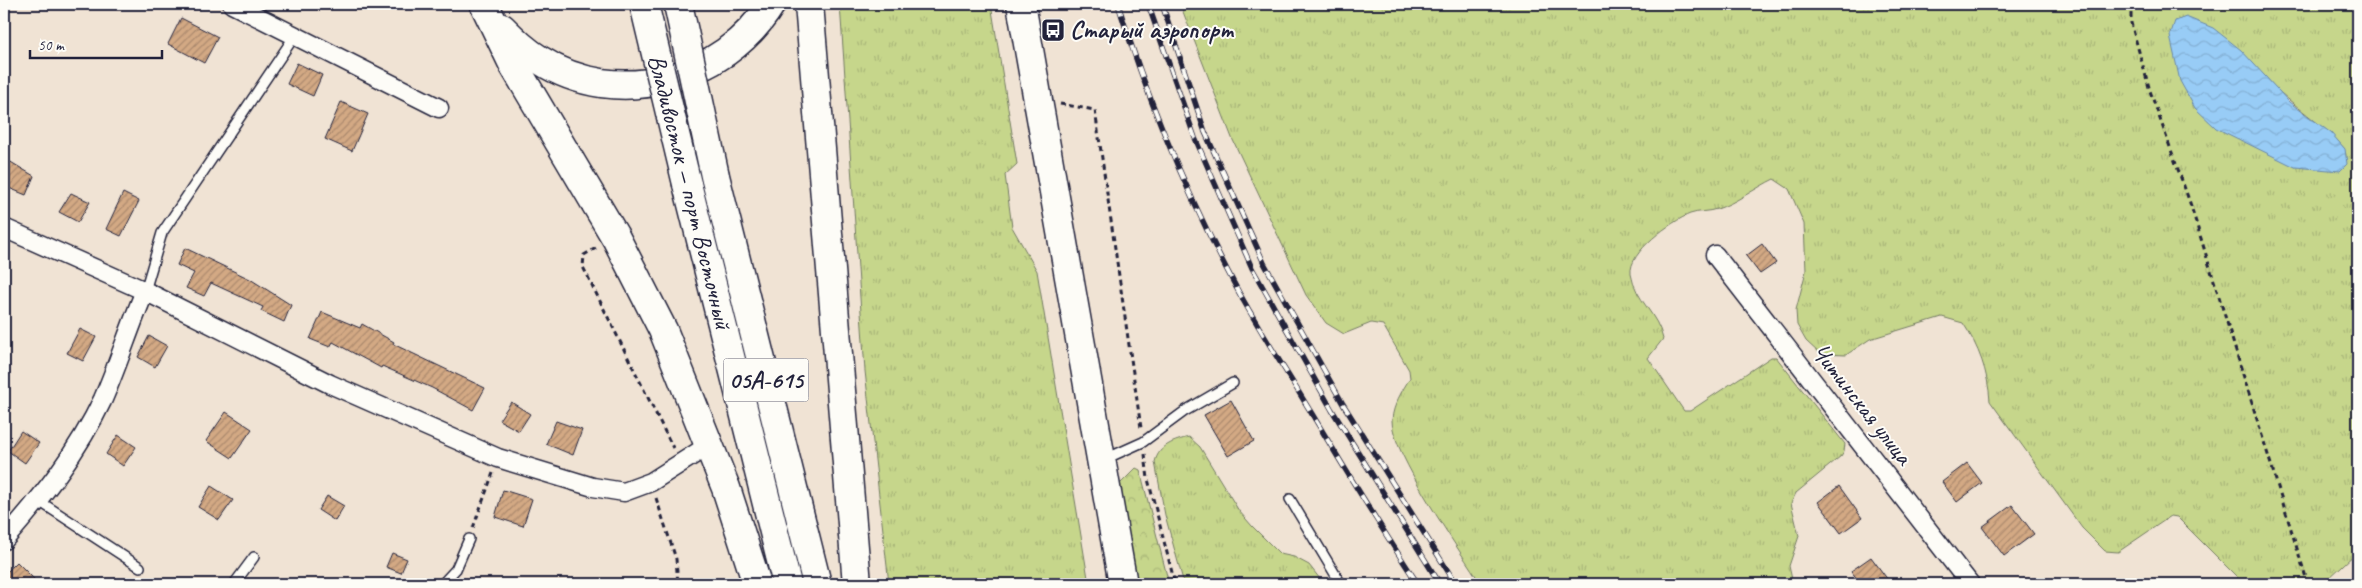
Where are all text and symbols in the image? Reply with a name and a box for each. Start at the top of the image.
place label: Старый аэропорт [1070,14,1235,46]
bus stop icon: Старый аэропорт [1040,17,1066,43]
scale bar [30,28,162,60]
text: 50 m [38,36,65,55]
street label: Владивосток — порт Восточный [640,51,740,334]
street label: Читинская улица [1804,337,1921,473]
road number: 05А-615 [724,358,808,402]

